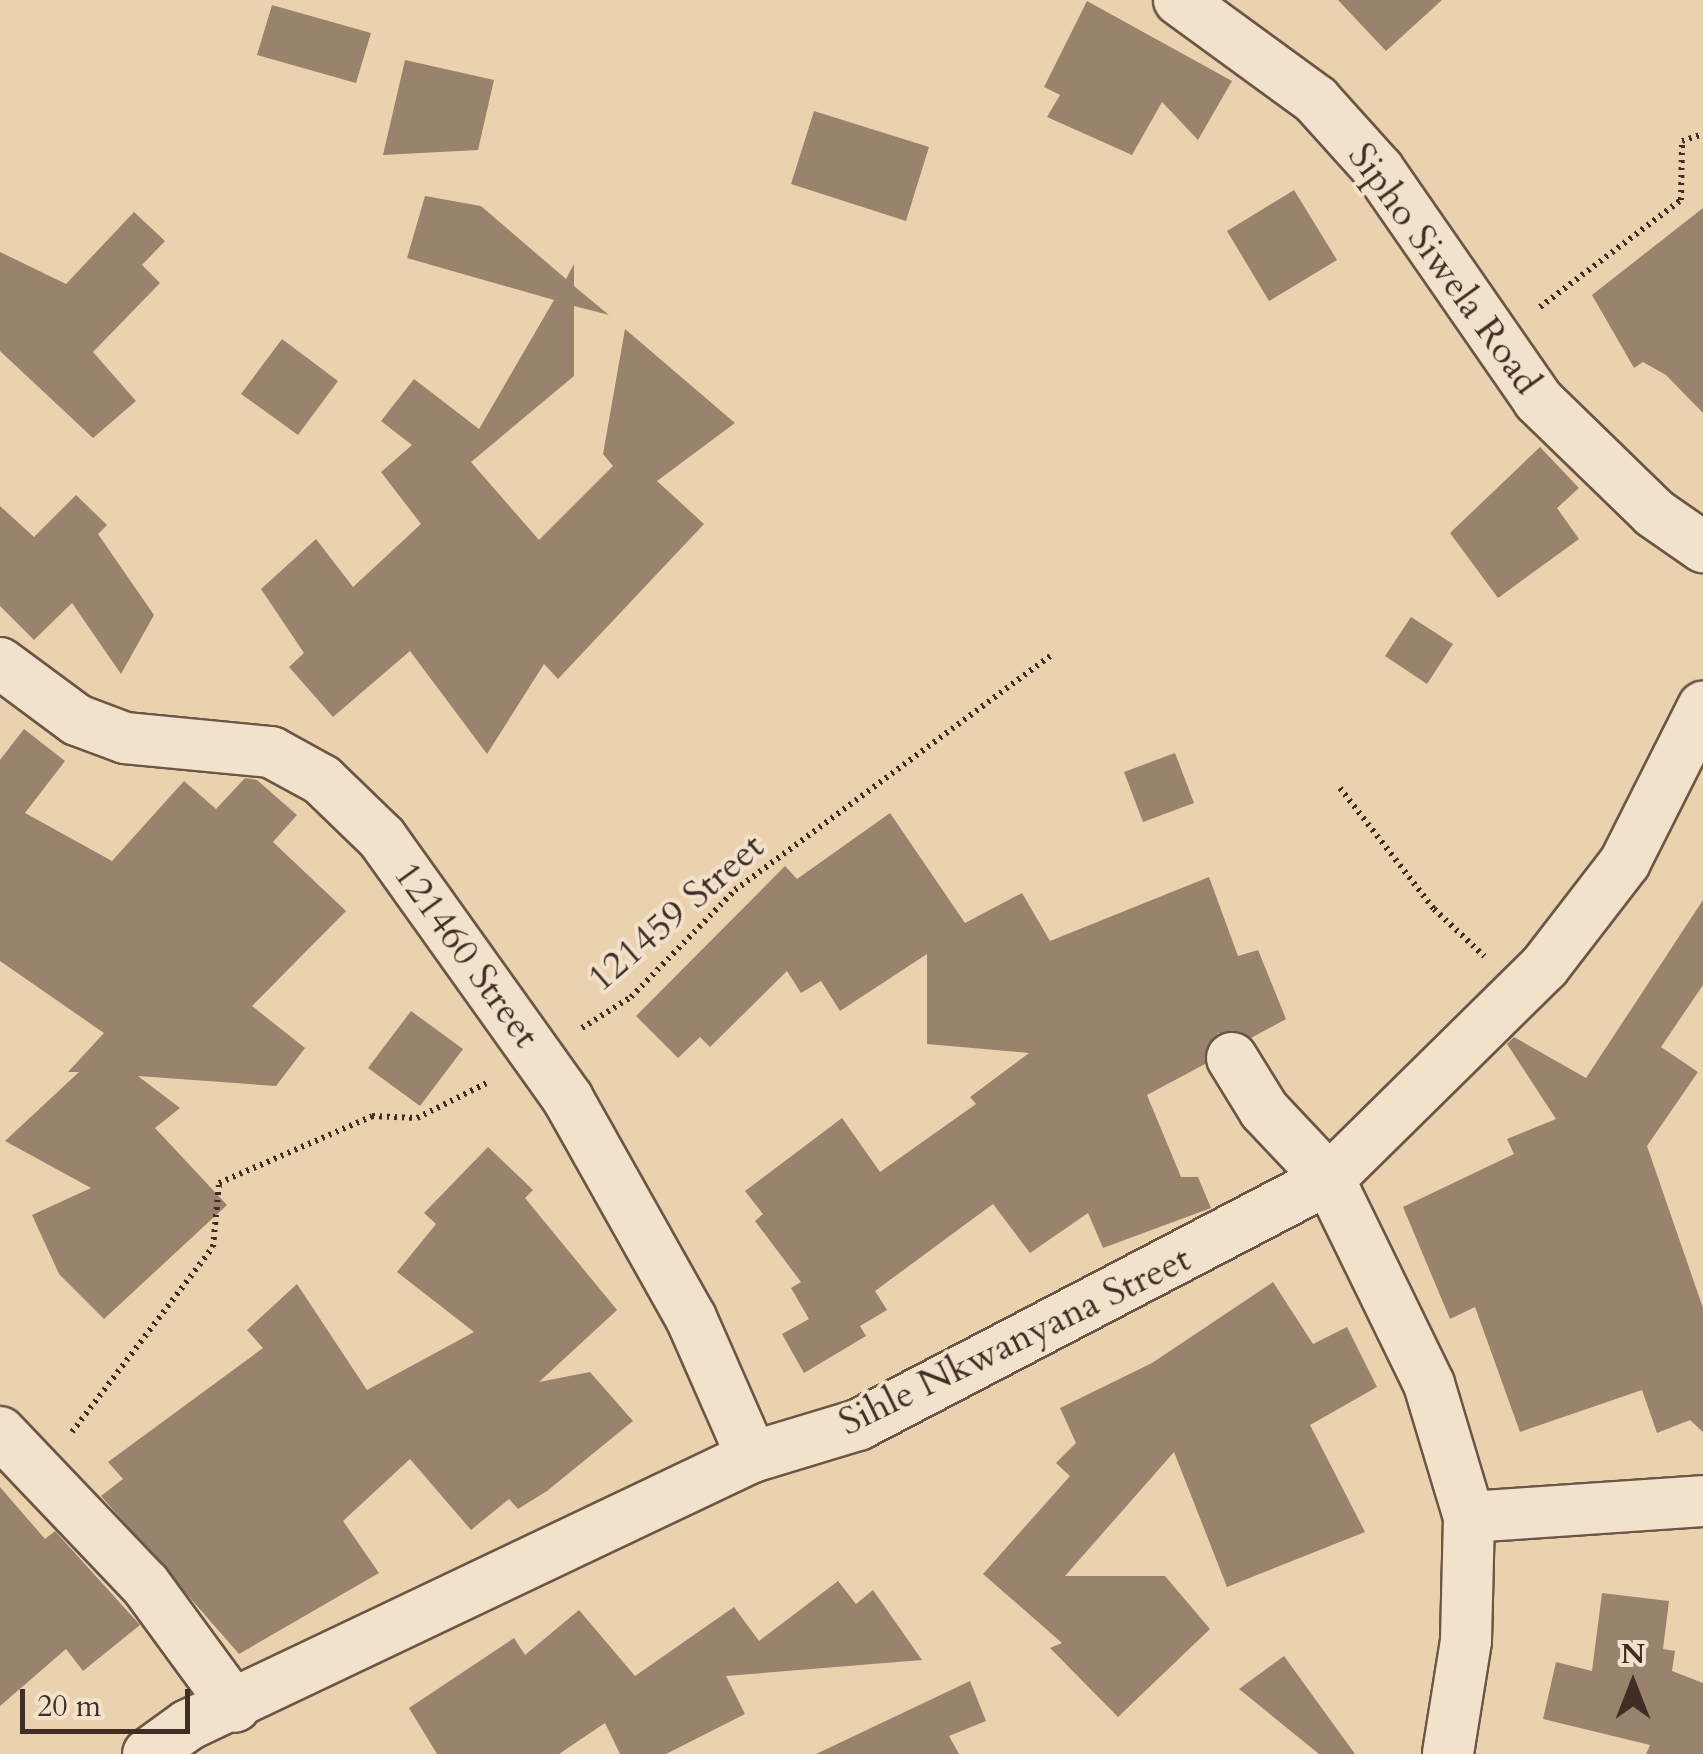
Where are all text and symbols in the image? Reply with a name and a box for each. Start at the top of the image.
street label: Sipho Siwela Road [1338,135,1550,403]
street label: 121459 Street [579,824,773,1002]
street label: 121460 Street [383,853,549,1057]
street label: Sihle Nkwanyana Street [832,1236,1198,1446]
north arrow [1583,1634,1683,1734]
text: N [1621,1635,1645,1673]
scale bar [25,1669,195,1731]
text: 20 m [37,1686,101,1727]

